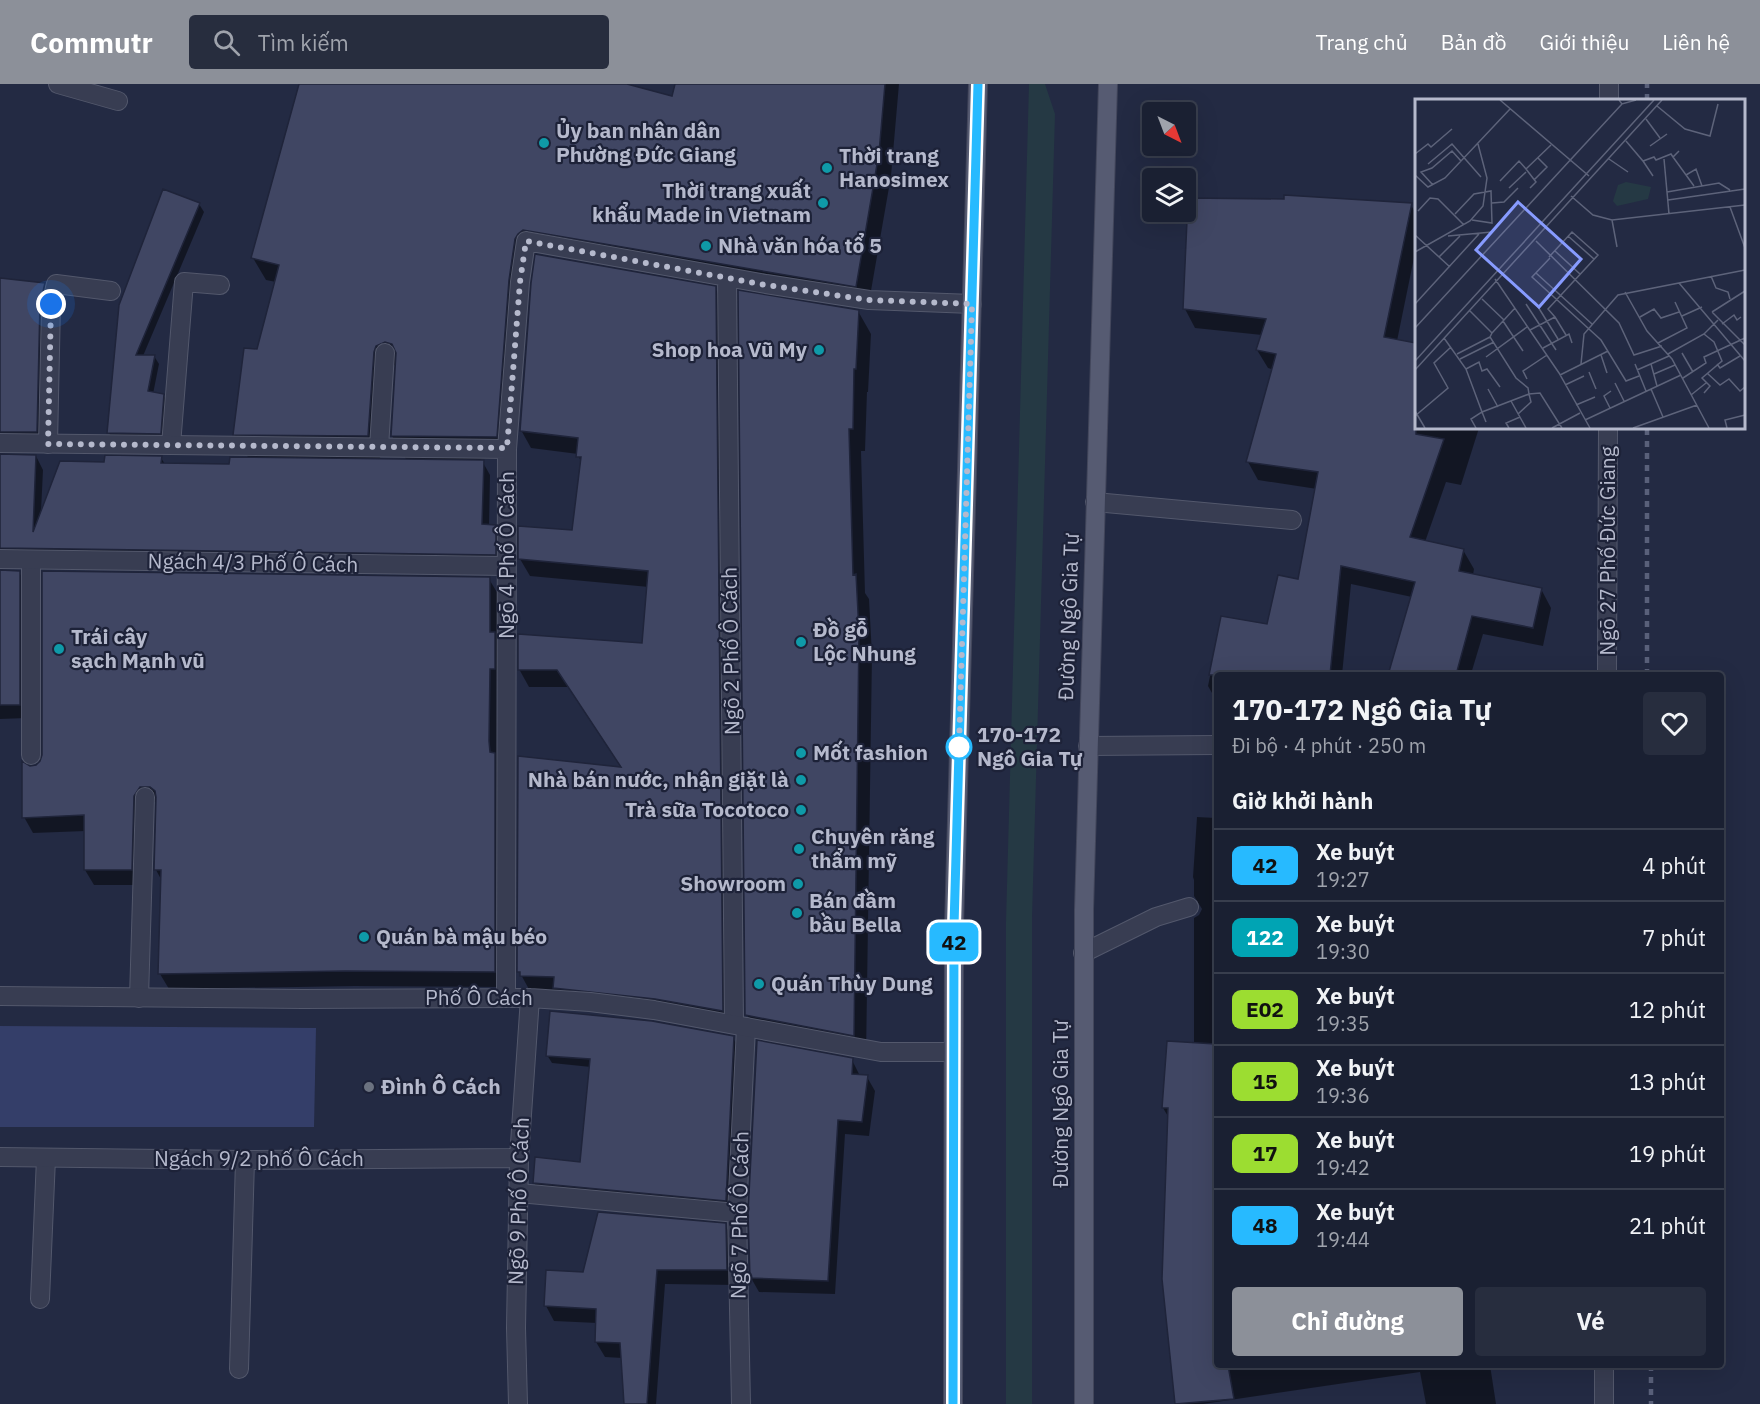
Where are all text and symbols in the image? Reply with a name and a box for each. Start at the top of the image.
search box [189,15,609,69]
text: Commutr [30,24,153,61]
icon: search [210,26,243,59]
text: Tìm kiếm [258,28,349,57]
text: Trang chủ [1315,28,1408,56]
text: Bản đồ [1441,28,1507,56]
text: Giới thiệu [1540,28,1629,56]
text: Liên hệ [1662,28,1730,56]
inset map [1415,99,1745,429]
north arrow [1142,102,1196,156]
map controls [1142,102,1196,222]
place label: Ủy ban nhân dân Phường Đức Giang [556,116,736,168]
marker: Ủy ban nhân dân Phường Đức Giang [537,136,551,150]
place label: Thời trang Hanosimex [839,141,949,193]
marker: Thời trang Hanosimex [820,161,834,175]
button: layers [1142,168,1196,222]
place label: Thời trang xuất khẩu Made in Vietnam [592,176,811,228]
marker: Thời trang xuất khẩu Made in Vietnam [816,196,830,210]
place label: Nhà văn hóa tổ 5 [718,231,882,259]
marker: Nhà văn hóa tổ 5 [699,239,713,253]
your location [36,289,66,319]
place label: Shop hoa Vũ My [652,335,808,363]
marker: Shop hoa Vũ My [812,343,826,357]
street label: Ngõ 27 Phố Đức Giang [1593,446,1621,656]
street label: Ngõ 4 Phố Ô Cách [492,471,520,639]
street label: Đường Ngô Gia Tự [1051,533,1085,701]
street label: Ngách 4/3 Phố Ô Cách [147,546,359,578]
street label: Ngõ 2 Phố Ô Cách [715,567,745,735]
place label: Đồ gỗ Lộc Nhung [813,615,916,667]
place label: Trái cây sạch Mạnh vũ [71,622,205,674]
marker: Đồ gỗ Lộc Nhung [794,635,808,649]
marker: Trái cây sạch Mạnh vũ [52,642,66,656]
text: 170-172 Ngô Gia Tự [1232,691,1491,728]
button: heart [1643,692,1706,755]
place label: 170-172 Ngô Gia Tự [977,720,1083,772]
text: Đi bộ · 4 phút · 250 m [1232,732,1426,759]
marker: 170-172 Ngô Gia Tự [946,734,972,760]
place label: Mốt fashion [813,738,928,766]
marker: Mốt fashion [794,746,808,760]
place label: Nhà bán nước, nhận giặt là [528,765,789,793]
marker: Nhà bán nước, nhận giặt là [794,773,808,787]
text: Giờ khởi hành [1232,786,1373,815]
place label: Trà sữa Tocotoco [625,795,789,823]
marker: Trà sữa Tocotoco [794,803,808,817]
place label: Chuyên răng thẩm mỹ [811,822,935,874]
text: Xe buýt [1316,837,1395,866]
marker: Chuyên răng thẩm mỹ [792,842,806,856]
text: 42 [1252,851,1278,879]
text: 4 phút [1642,851,1706,880]
text: 19:27 [1316,866,1370,893]
place label: Showroom [680,869,786,897]
marker: Showroom [791,877,805,891]
place label: Bán đầm bầu Bella [809,886,902,938]
marker: Bán đầm bầu Bella [790,906,804,920]
text: Xe buýt [1316,909,1395,938]
place label: Quán bà mậu béo [376,922,547,950]
line badge: 42 [927,922,981,962]
text: 122 [1246,923,1284,951]
text: 7 phút [1642,923,1706,952]
text: 42 [941,928,967,956]
marker: Quán bà mậu béo [357,930,371,944]
text: 19:30 [1316,938,1370,965]
place label: Quán Thùy Dung [771,969,933,997]
marker: Quán Thùy Dung [752,977,766,991]
text: Xe buýt [1316,981,1395,1010]
street label: Phố Ô Cách [425,983,533,1011]
text: E02 [1246,995,1284,1023]
text: 12 phút [1629,995,1706,1024]
text: 19:35 [1316,1010,1370,1037]
street label: Đường Ngô Gia Tự [1046,1020,1074,1188]
text: Xe buýt [1316,1053,1395,1082]
text: 15 [1252,1067,1278,1095]
text: 13 phút [1629,1067,1706,1096]
place label: Đình Ô Cách [381,1072,501,1100]
marker: Đình Ô Cách [362,1080,376,1094]
text: 19:36 [1316,1082,1370,1109]
street label: Ngõ 9 Phố Ô Cách [501,1117,535,1285]
text: Xe buýt [1316,1125,1395,1154]
street label: Ngõ 7 Phố Ô Cách [724,1131,754,1299]
text: 17 [1252,1139,1278,1167]
text: 19 phút [1629,1139,1706,1168]
street label: Ngách 9/2 phố Ô Cách [154,1144,364,1172]
text: 19:42 [1316,1154,1370,1181]
text: Xe buýt [1316,1197,1395,1226]
text: 48 [1252,1211,1278,1239]
text: 21 phút [1629,1211,1706,1240]
text: 19:44 [1316,1226,1370,1253]
button: Chỉ đường [1232,1287,1463,1356]
button: Vé [1475,1287,1706,1356]

